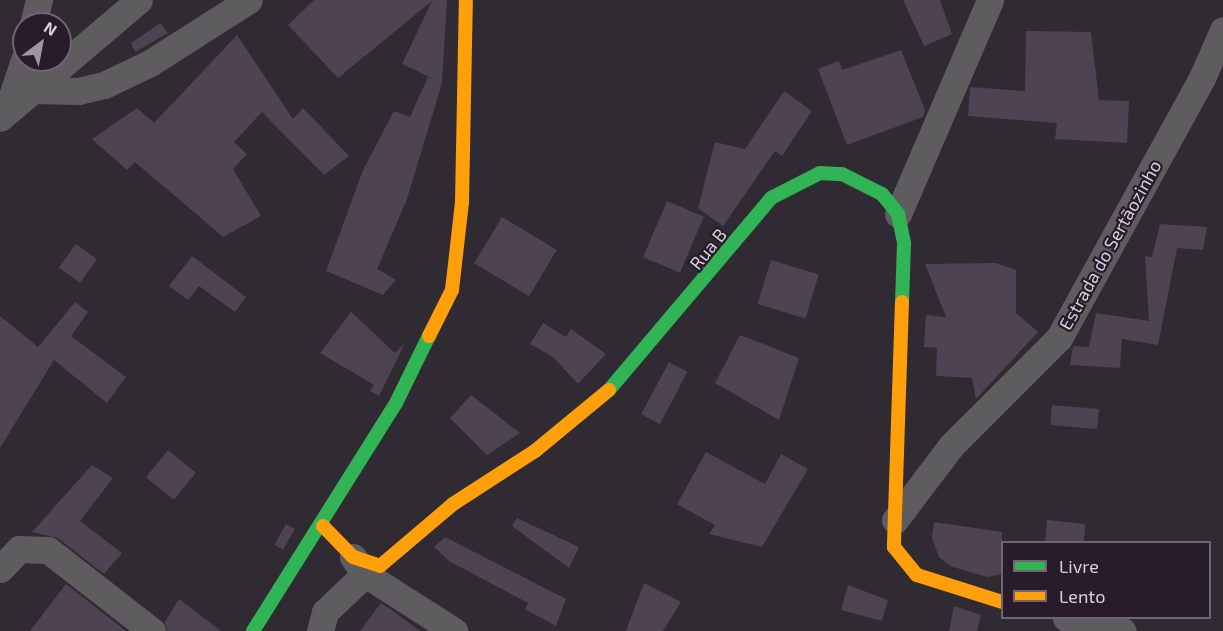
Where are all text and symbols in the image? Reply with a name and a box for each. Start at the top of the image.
north arrow [12,12,72,72]
text: N [41,17,61,39]
street label: Estrada do Sertãozinho [1054,156,1166,334]
street label: Rua B [685,224,731,274]
legend [1001,541,1211,619]
text: Livre [1059,555,1099,577]
text: Lento [1059,585,1105,607]

